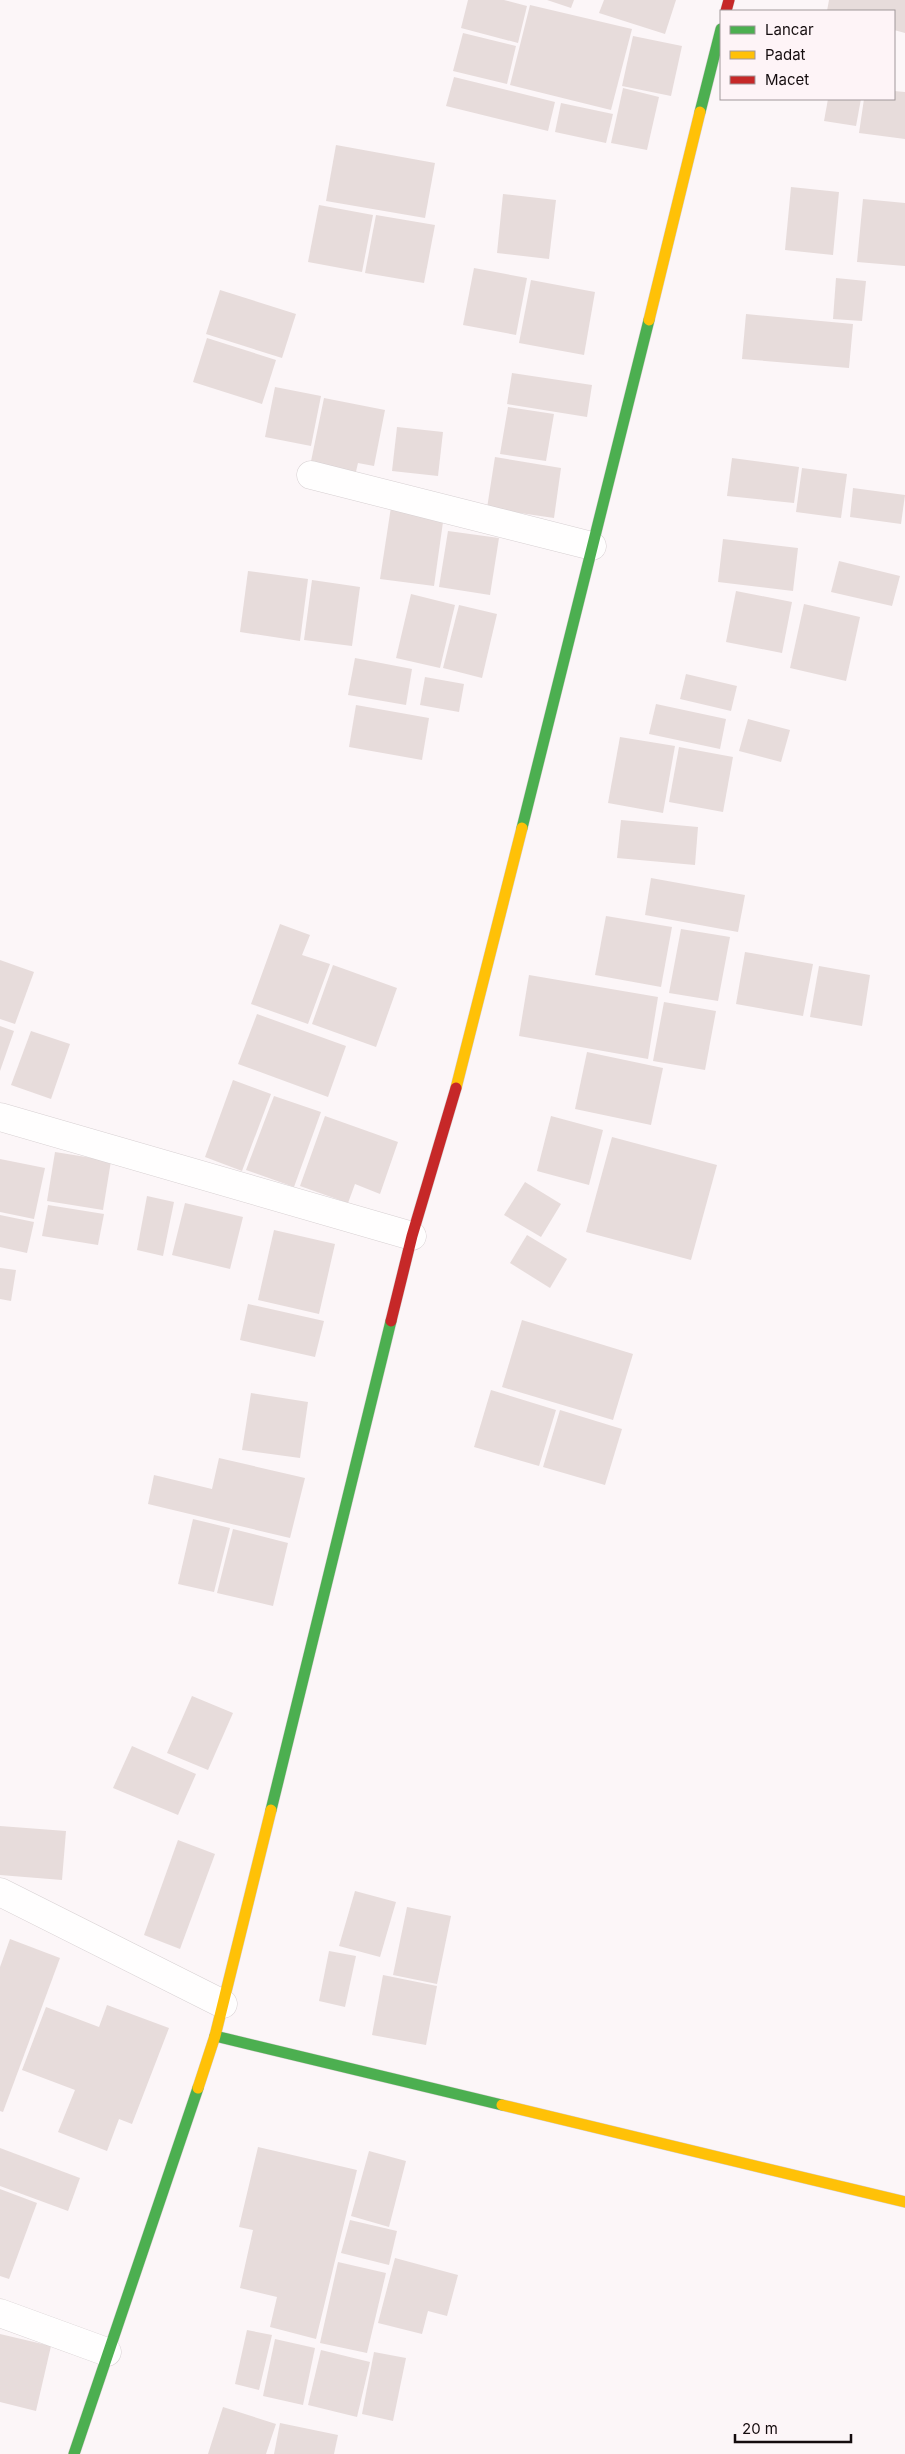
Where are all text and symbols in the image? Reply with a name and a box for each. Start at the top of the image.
legend [720,10,895,100]
text: Lancar [765,20,814,39]
text: Padat [765,45,806,64]
text: Macet [765,70,809,89]
scale bar [735,2412,851,2444]
text: 20 m [742,2419,778,2438]

